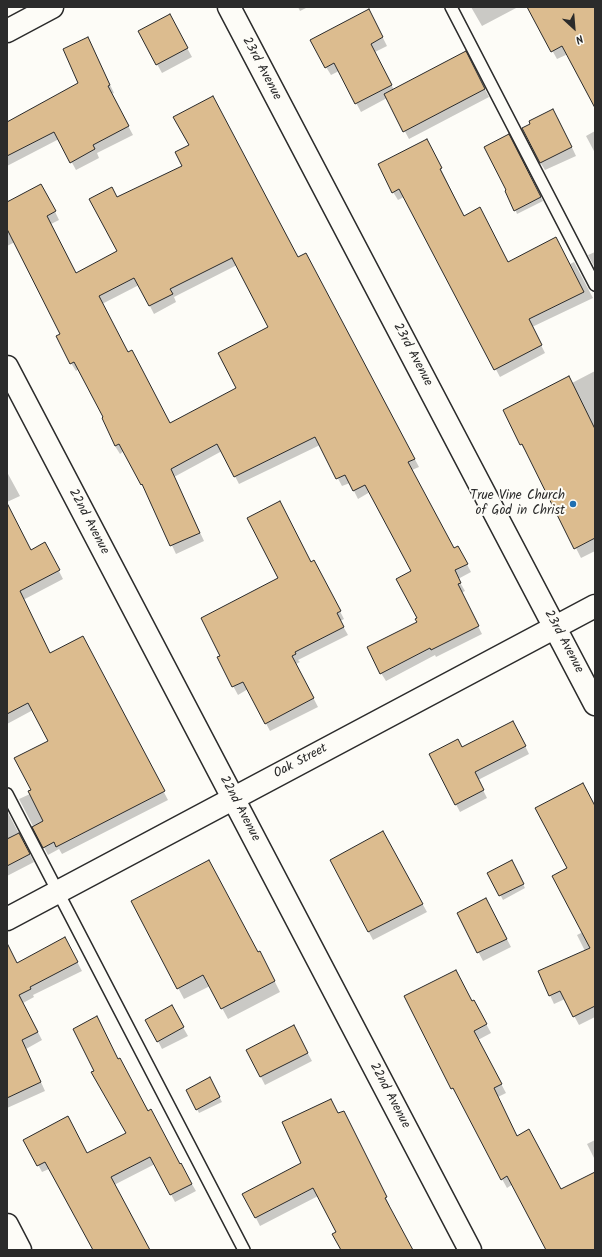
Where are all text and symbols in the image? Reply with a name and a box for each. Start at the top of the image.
north arrow [554,8,594,48]
text: N [572,29,586,48]
street label: 23rd Avenue [238,35,284,103]
street label: 23rd Avenue [389,321,435,389]
street label: 22nd Avenue [64,487,112,557]
place label: True Vine Church of God in Christ [470,489,565,520]
marker: True Vine Church of God in Christ [568,499,578,509]
street label: 23rd Avenue [540,608,586,676]
street label: Oak Street [272,741,330,783]
street label: 22nd Avenue [215,774,263,844]
street label: 22nd Avenue [365,1061,413,1131]

